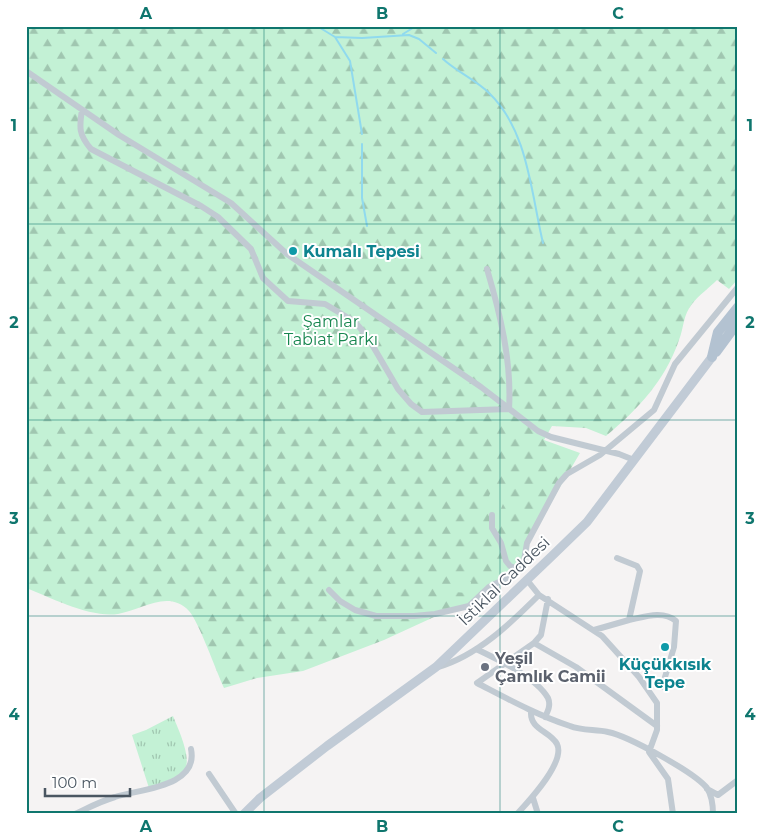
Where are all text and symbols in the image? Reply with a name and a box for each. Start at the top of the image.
text: A [139,4,153,23]
text: B [376,4,388,23]
text: C [612,4,624,23]
text: 1 [11,116,17,135]
text: 1 [747,116,753,135]
place label: Kumalı Tepesi [303,242,420,261]
marker: Kumalı Tepesi [287,245,299,257]
park label: Şamlar Tabiat Parkı [284,312,378,349]
text: 2 [9,313,19,332]
text: 2 [745,313,755,332]
text: 3 [8,509,19,528]
text: 3 [744,509,755,528]
street label: İstiklal Caddesi [454,533,554,629]
marker: Küçükkısık Tepe [659,641,671,653]
place label: Yeşil Çamlık Camii [494,649,606,686]
place label: Küçükkısık Tepe [619,655,712,692]
marker: Yeşil Çamlık Camii [479,661,491,673]
text: 4 [8,705,20,724]
text: 4 [744,705,756,724]
scale bar [45,765,130,797]
text: 100 m [52,773,97,792]
text: A [139,817,153,836]
text: B [376,817,388,836]
text: C [612,817,624,836]

